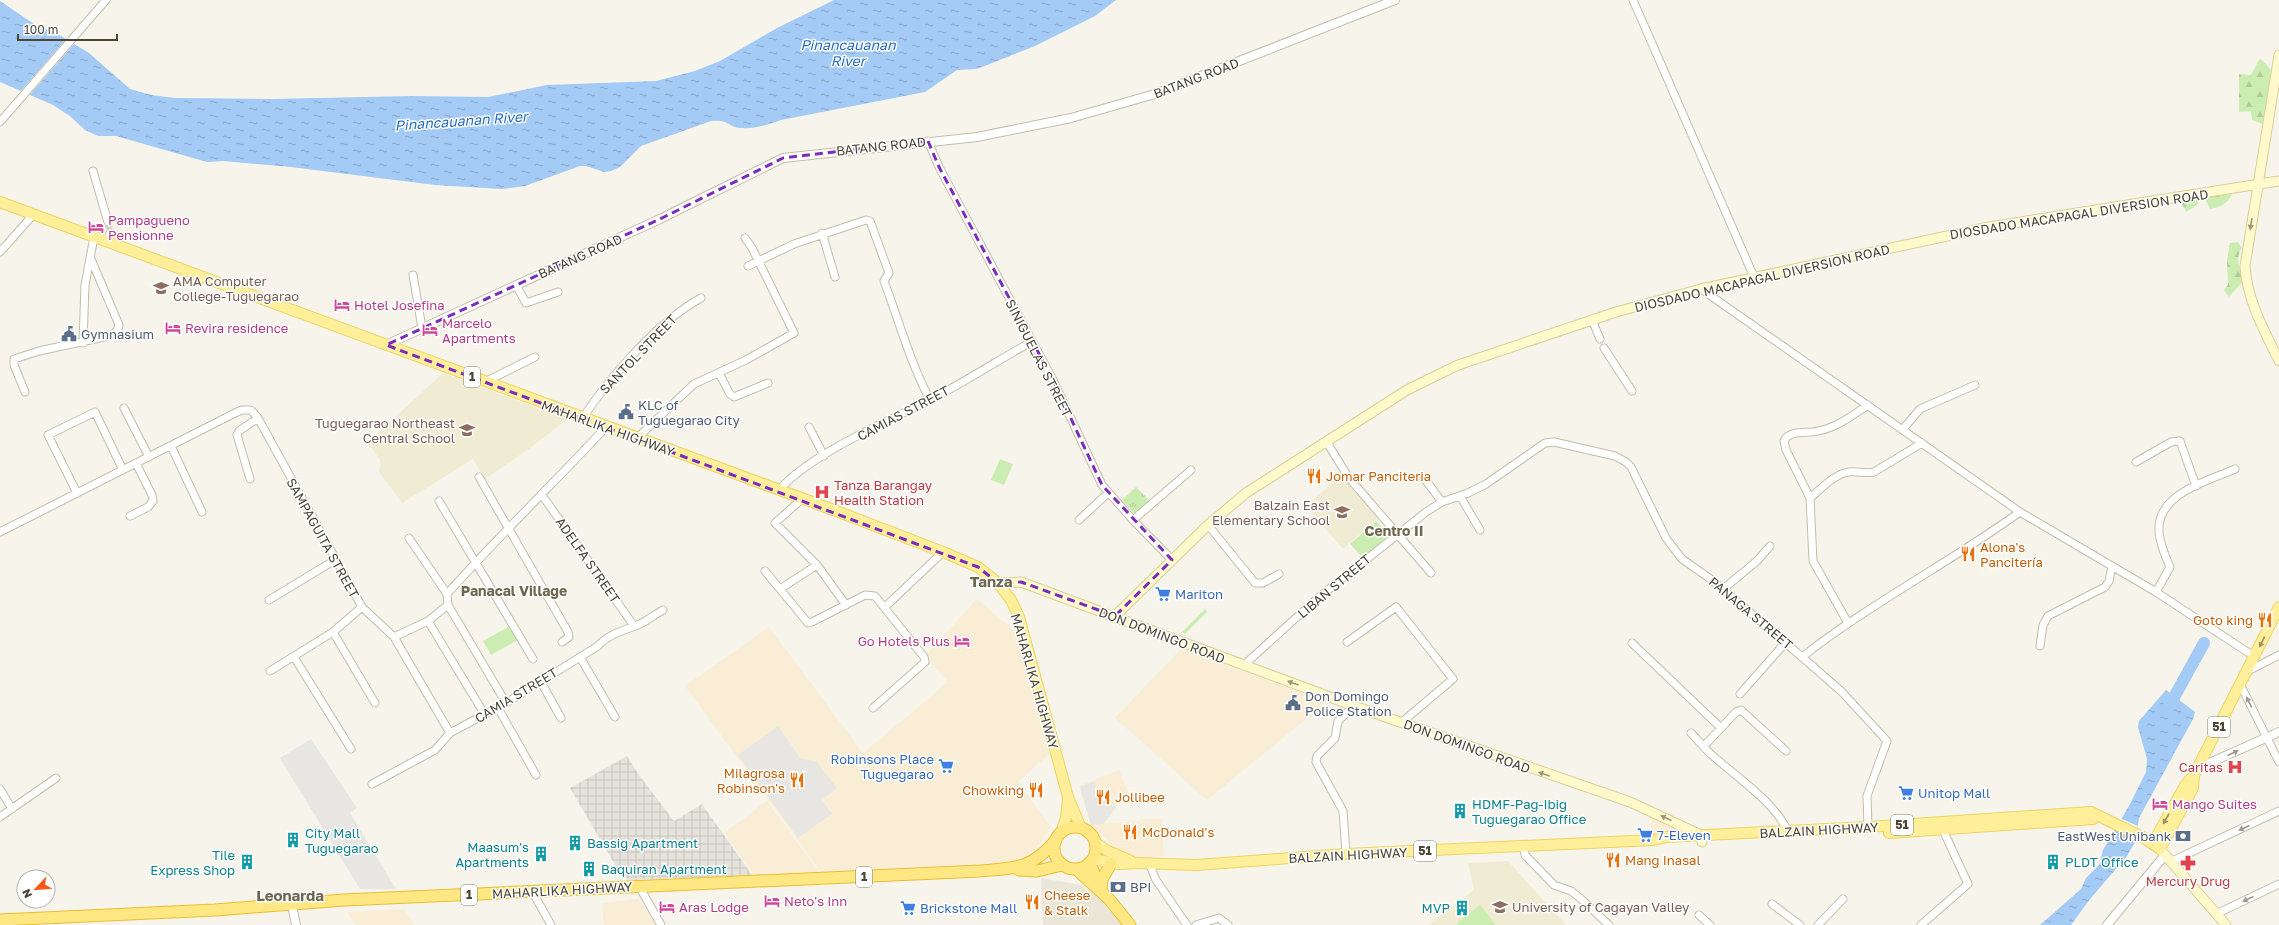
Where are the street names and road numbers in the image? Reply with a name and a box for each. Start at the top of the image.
street label: BATANG ROAD [1151,54,1241,102]
street label: BATANG ROAD [835,133,927,159]
street label: DIOSDADO MACAPAGAL DIVERSION ROAD [1949,186,2209,242]
street label: BATANG ROAD [536,230,624,282]
street label: DIOSDADO MACAPAGAL DIVERSION ROAD [1633,241,1891,315]
street label: SINIGUELAS STREET [1002,296,1076,420]
street label: SANTOL STREET [596,311,680,397]
road number: 1 [464,367,480,387]
street label: CAMIAS STREET [854,382,952,444]
street label: MAHARLIKA HIGHWAY [539,396,677,460]
street label: SAMPAGUITA STREET [283,475,363,601]
street label: ADELFA STREET [552,514,624,606]
street label: LIBAN STREET [1294,551,1374,621]
street label: PANAGA STREET [1706,573,1796,653]
street label: DON DOMINGO ROAD [1097,604,1227,666]
street label: MAHARLIKA HIGHWAY [1008,611,1062,751]
street label: CAMIA STREET [472,664,560,726]
street label: DON DOMINGO ROAD [1401,716,1533,776]
road number: 51 [2208,717,2230,737]
road number: 51 [1891,815,1913,835]
street label: BALZAIN HIGHWAY [1759,819,1880,841]
road number: 51 [1414,841,1436,861]
street label: BALZAIN HIGHWAY [1288,844,1409,866]
road number: 1 [856,867,872,887]
street label: MAHARLIKA HIGHWAY [491,878,633,902]
road number: 1 [461,885,477,905]

